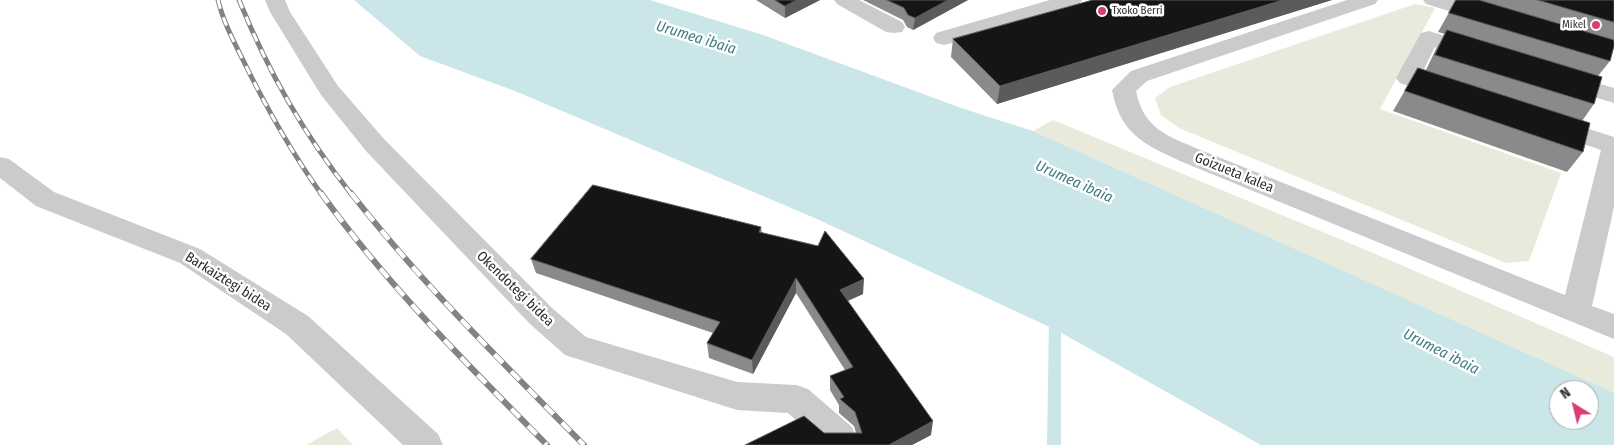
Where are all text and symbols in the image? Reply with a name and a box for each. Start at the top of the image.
place label: Txoko Berri [1112,4,1163,18]
marker: Txoko Berri [1096,5,1108,17]
water label: Urumea ibaia [654,17,738,59]
place label: Mikel [1562,18,1586,32]
marker: Mikel [1590,19,1602,31]
street label: Goizueta kalea [1192,150,1276,196]
water label: Urumea ibaia [1033,157,1115,207]
street label: Okendotegi bidea [473,248,557,330]
street label: Barkaiztegi bidea [182,249,274,315]
water label: Urumea ibaia [1400,325,1482,379]
north arrow [1549,380,1599,430]
text: N [1557,384,1574,403]

